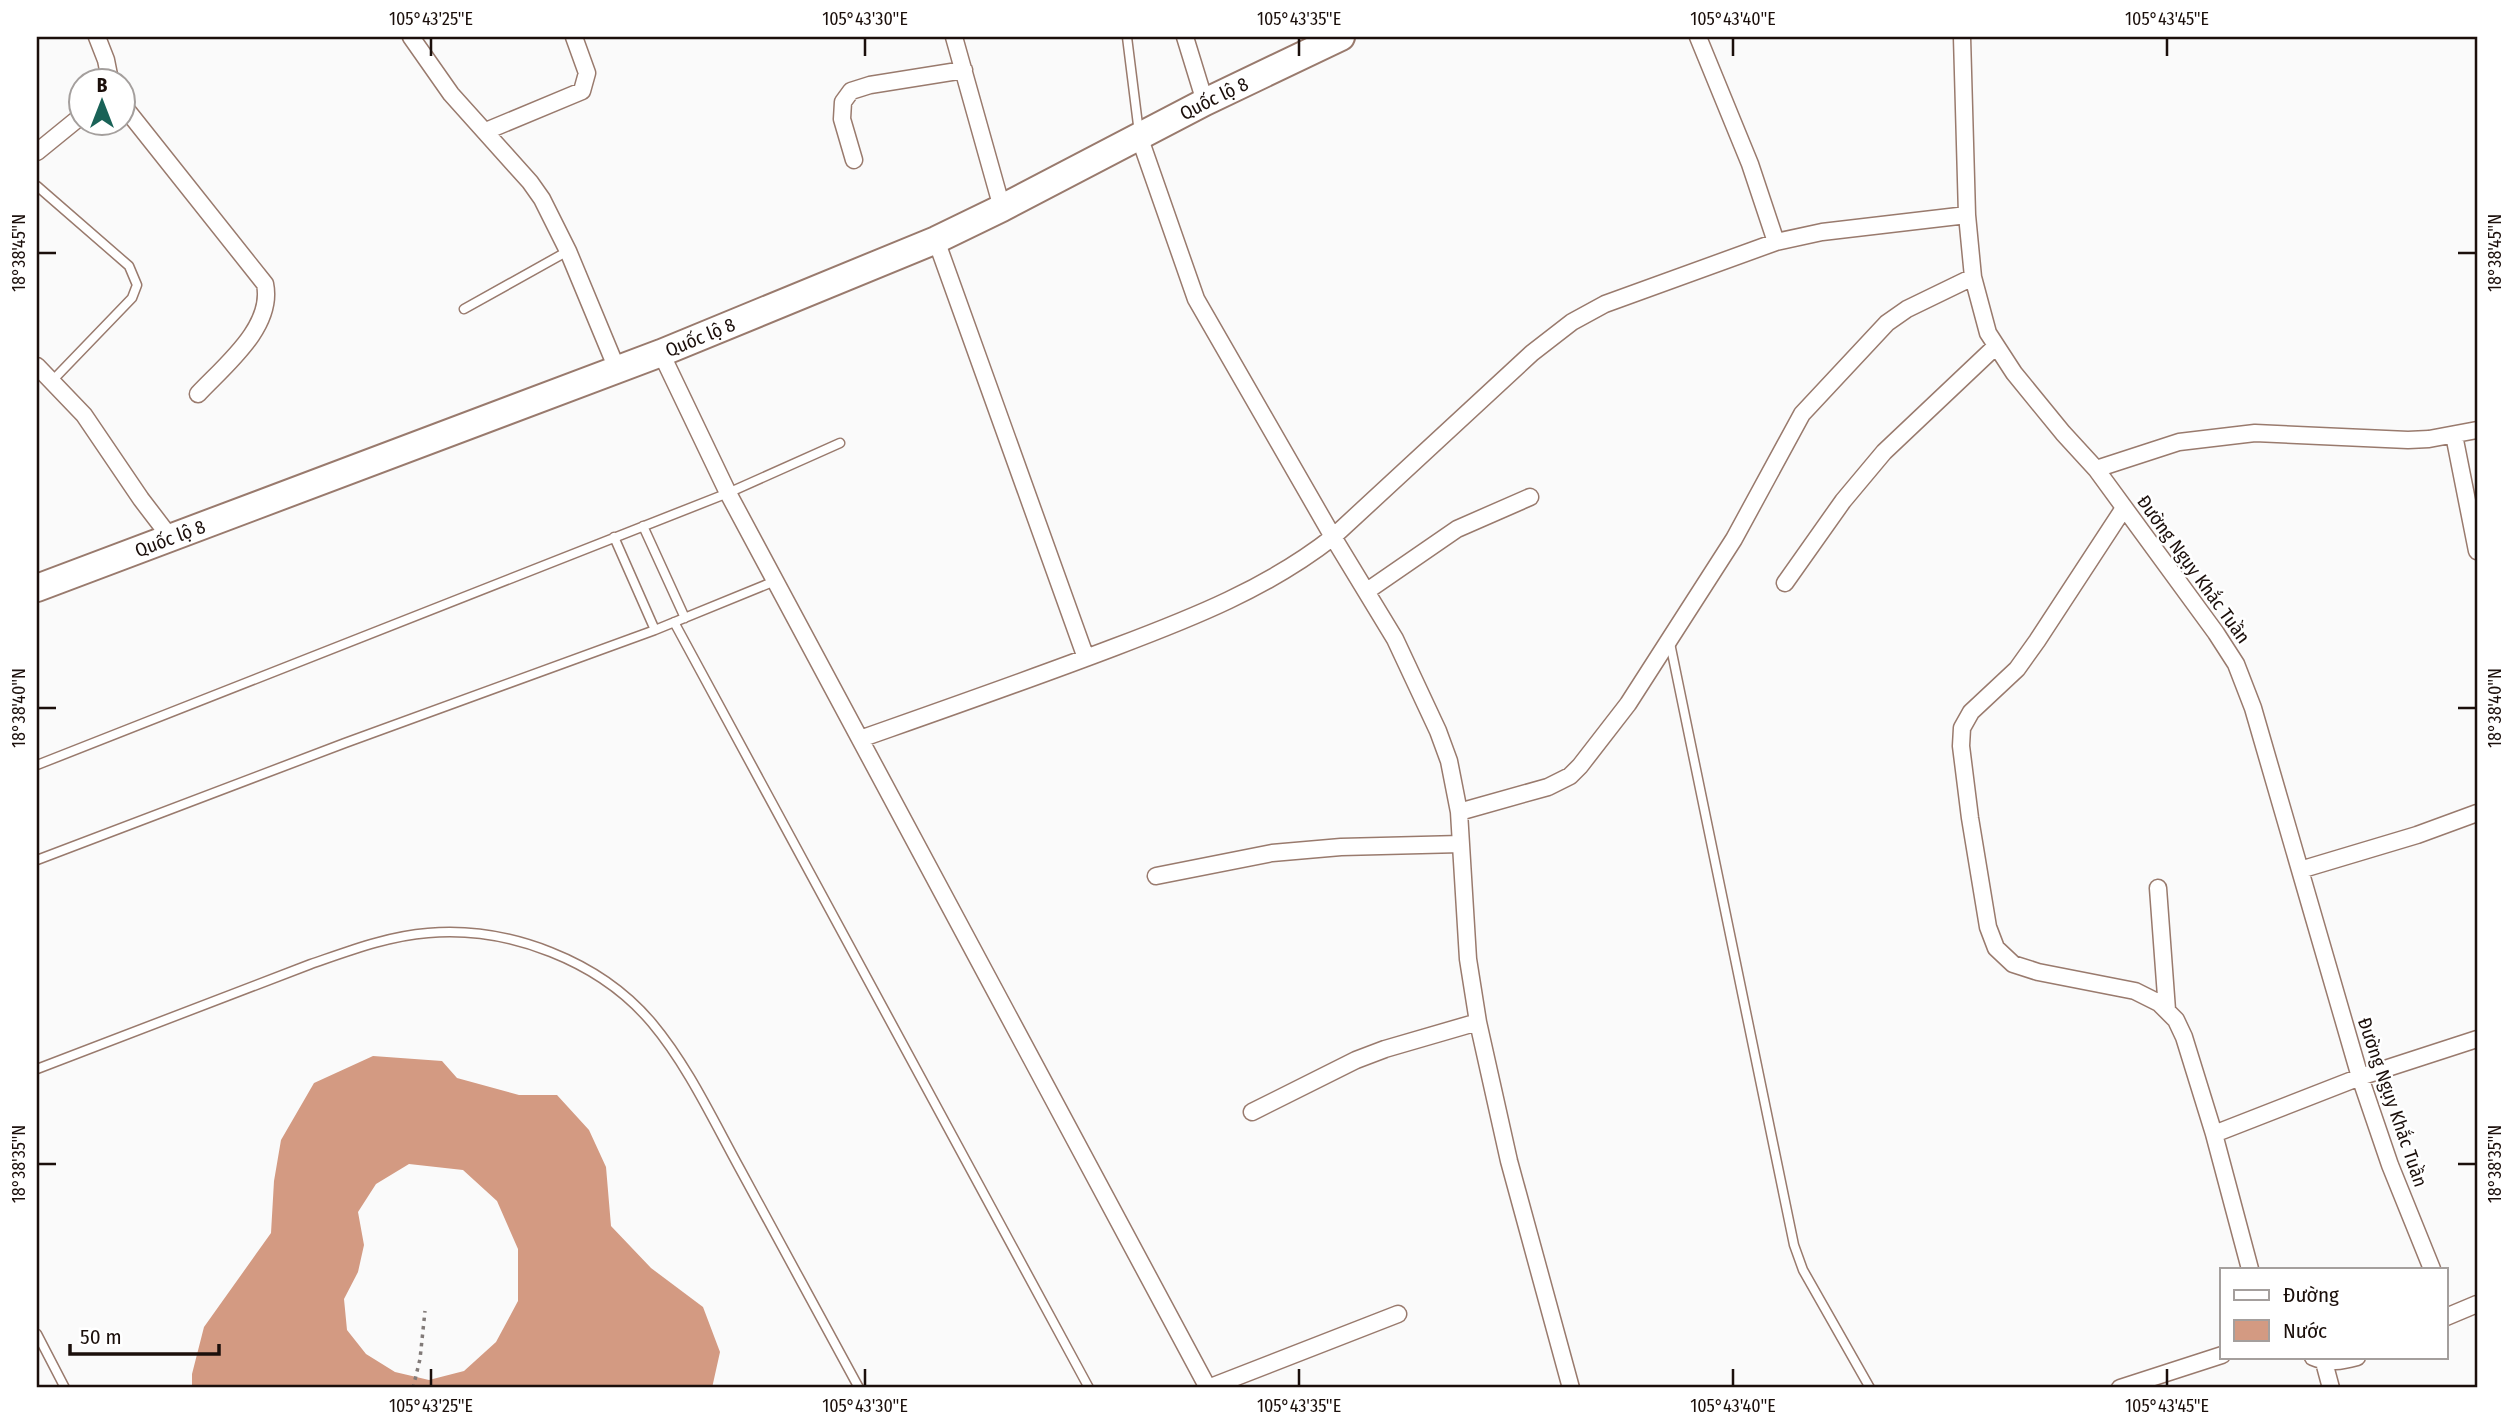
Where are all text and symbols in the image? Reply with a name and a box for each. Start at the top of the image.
text: 105°43'25"E [389,8,473,30]
text: 105°43'30"E [822,8,908,30]
text: 105°43'35"E [1257,8,1341,30]
text: 105°43'40"E [1690,8,1776,30]
text: 105°43'45"E [2125,8,2209,30]
north arrow [66,66,136,136]
street label: Quốc lộ 8 [1176,72,1252,125]
text: B [97,74,108,97]
text: 18°38'45"N [8,214,30,292]
text: 18°38'45"N [2484,214,2506,292]
street label: Quốc lộ 8 [662,313,739,362]
street label: Đường Ngụy Khắc Tuần [2132,491,2255,648]
street label: Quốc lộ 8 [132,515,208,562]
text: 18°38'40"N [8,668,30,748]
text: 18°38'40"N [2484,668,2506,748]
street label: Đường Ngụy Khắc Tuần [2353,1015,2432,1190]
text: 18°38'35"N [8,1125,30,1203]
text: 18°38'35"N [2484,1125,2506,1203]
legend [2220,1268,2448,1358]
text: Đường [2283,1282,2339,1308]
scale bar [70,1313,219,1357]
text: Nước [2283,1318,2327,1344]
text: 50 m [80,1324,122,1350]
text: 105°43'25"E [389,1395,473,1417]
text: 105°43'30"E [822,1395,908,1417]
text: 105°43'35"E [1257,1395,1341,1417]
text: 105°43'40"E [1690,1395,1776,1417]
text: 105°43'45"E [2125,1395,2209,1417]

